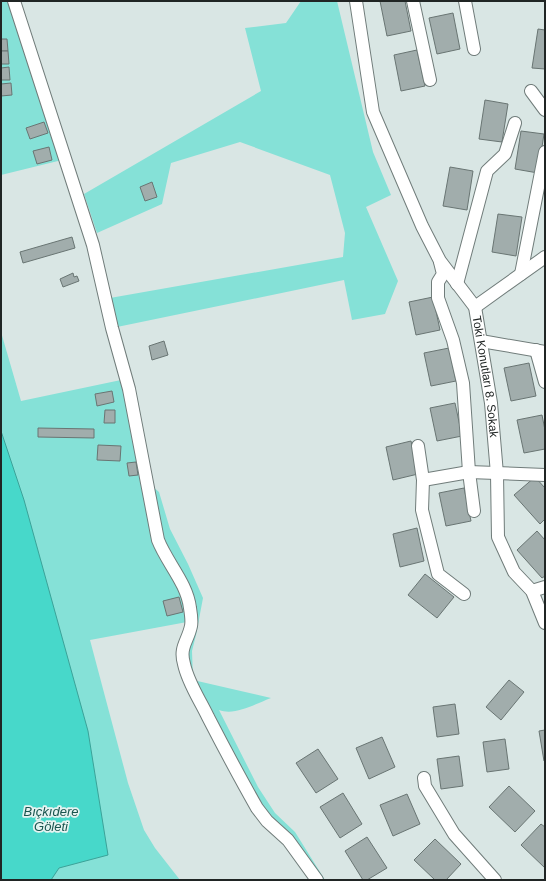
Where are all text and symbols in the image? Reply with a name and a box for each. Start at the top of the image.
street label: Toki Konutları 8. Sokak [470,315,501,439]
water label: Bıçkıdere Göleti [24,804,78,834]

